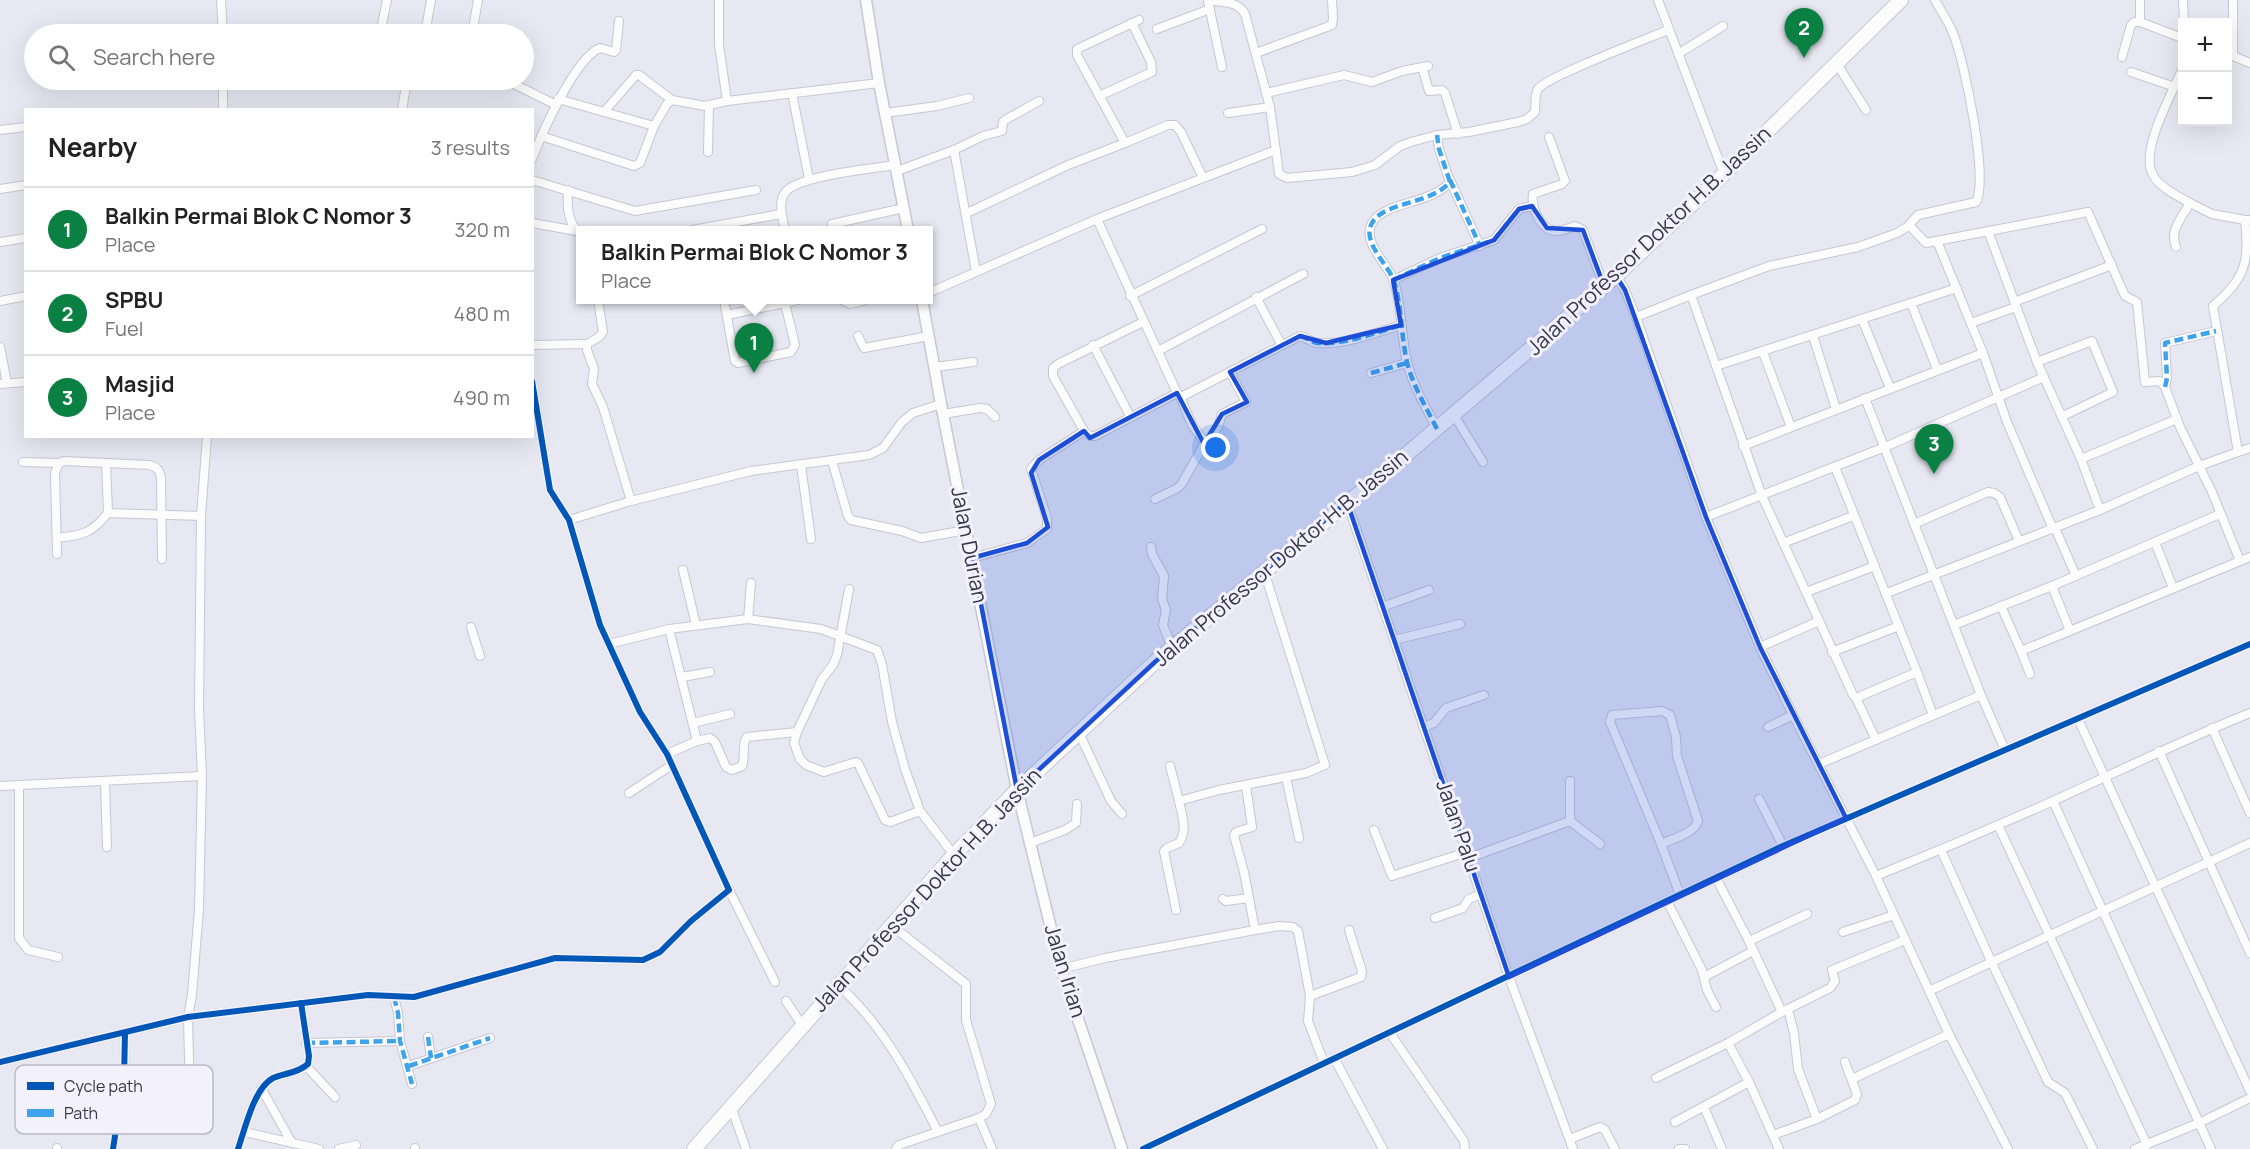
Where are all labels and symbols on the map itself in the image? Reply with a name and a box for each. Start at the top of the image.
pin: 2 [1784,8,1824,58]
street label: Jalan Professor Doktor H.B. Jassin [1520,120,1776,361]
pin: 1 [734,324,774,373]
pin: 3 [1914,424,1954,474]
your location [1201,433,1230,462]
street label: Jalan Professor Doktor H.B. Jassin [1147,442,1413,672]
street label: Jalan Durian [945,484,995,605]
street label: Jalan Professor Doktor H.B. Jassin [806,761,1047,1017]
street label: Jalan Palu [1430,776,1488,876]
street label: Jalan Irian [1039,921,1093,1021]
legend [15,1065,213,1134]
text: Cycle path [64,1075,143,1097]
text: Path [64,1102,98,1124]

